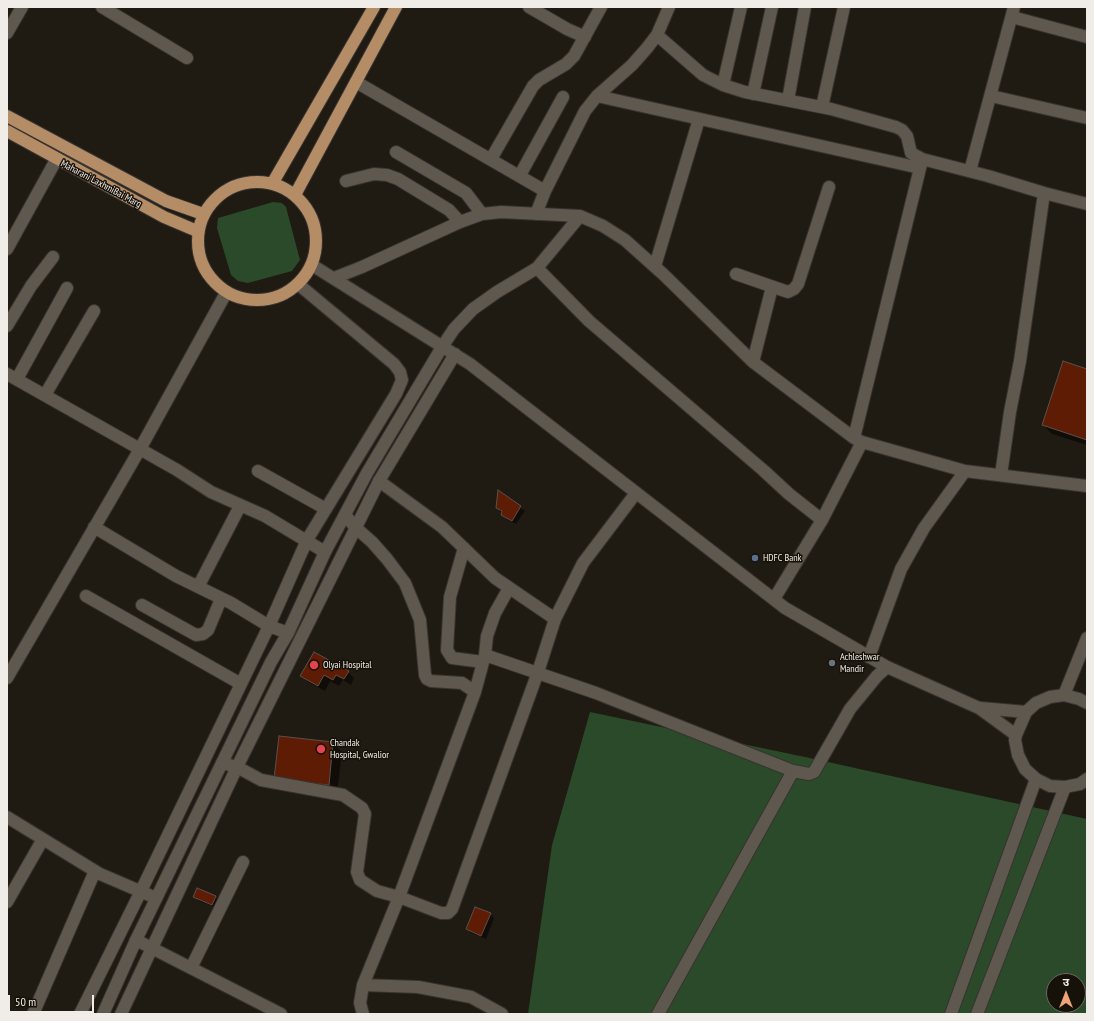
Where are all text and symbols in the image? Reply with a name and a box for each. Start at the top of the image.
street label: Maharani LaxhmiBai Marg [59,158,143,210]
place label: HDFC Bank [763,552,801,564]
marker: HDFC Bank [750,553,760,563]
place label: Achleshwar Mandir [840,651,879,674]
marker: Achleshwar Mandir [827,658,837,668]
marker: Olyai Hospital [308,659,320,671]
place label: Olyai Hospital [323,659,372,671]
place label: Chandak Hospital, Gwalior [330,737,389,760]
marker: Chandak Hospital, Gwalior [315,743,327,755]
north arrow [1046,973,1086,1013]
text: उ [1063,975,1069,989]
scale bar [10,987,96,1013]
text: 50 m [15,994,36,1009]

